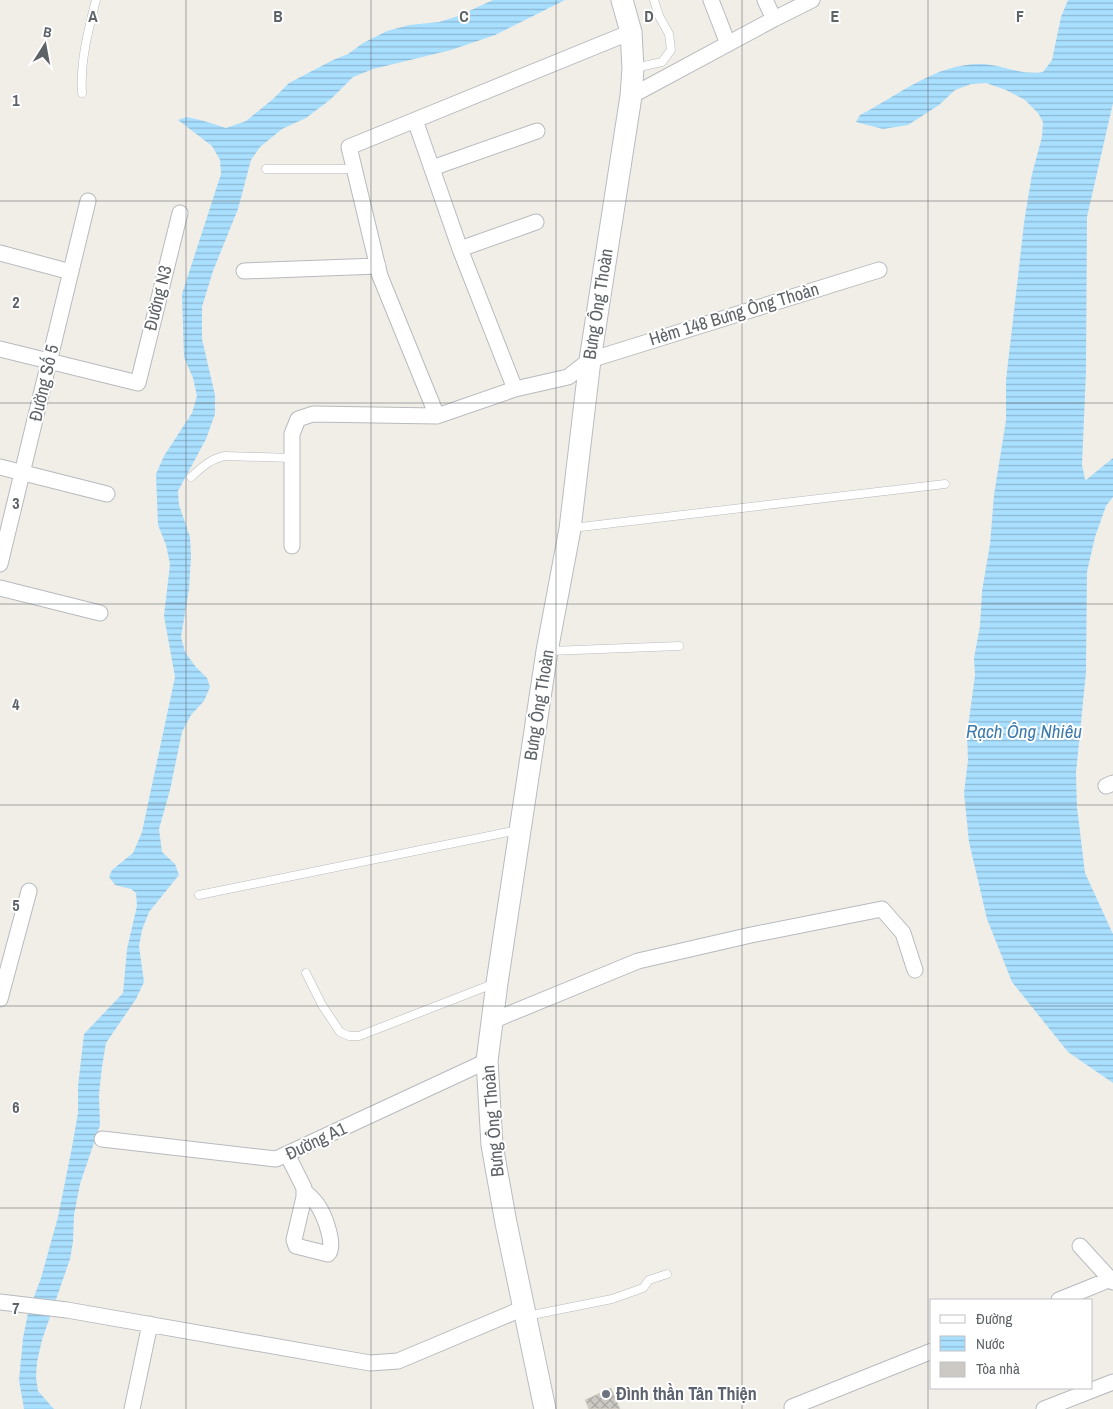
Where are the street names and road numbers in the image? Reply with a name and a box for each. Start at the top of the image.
street label: Bưng Ông Thoàn [576,247,619,361]
street label: Đường N3 [137,263,178,333]
street label: Hẻm 148 Bưng Ông Thoàn [646,276,822,351]
street label: Đường Số 5 [23,342,64,424]
street label: Bưng Ông Thoàn [517,648,560,762]
street label: Bưng Ông Thoàn [475,1064,510,1178]
street label: Đường A1 [281,1115,351,1166]

